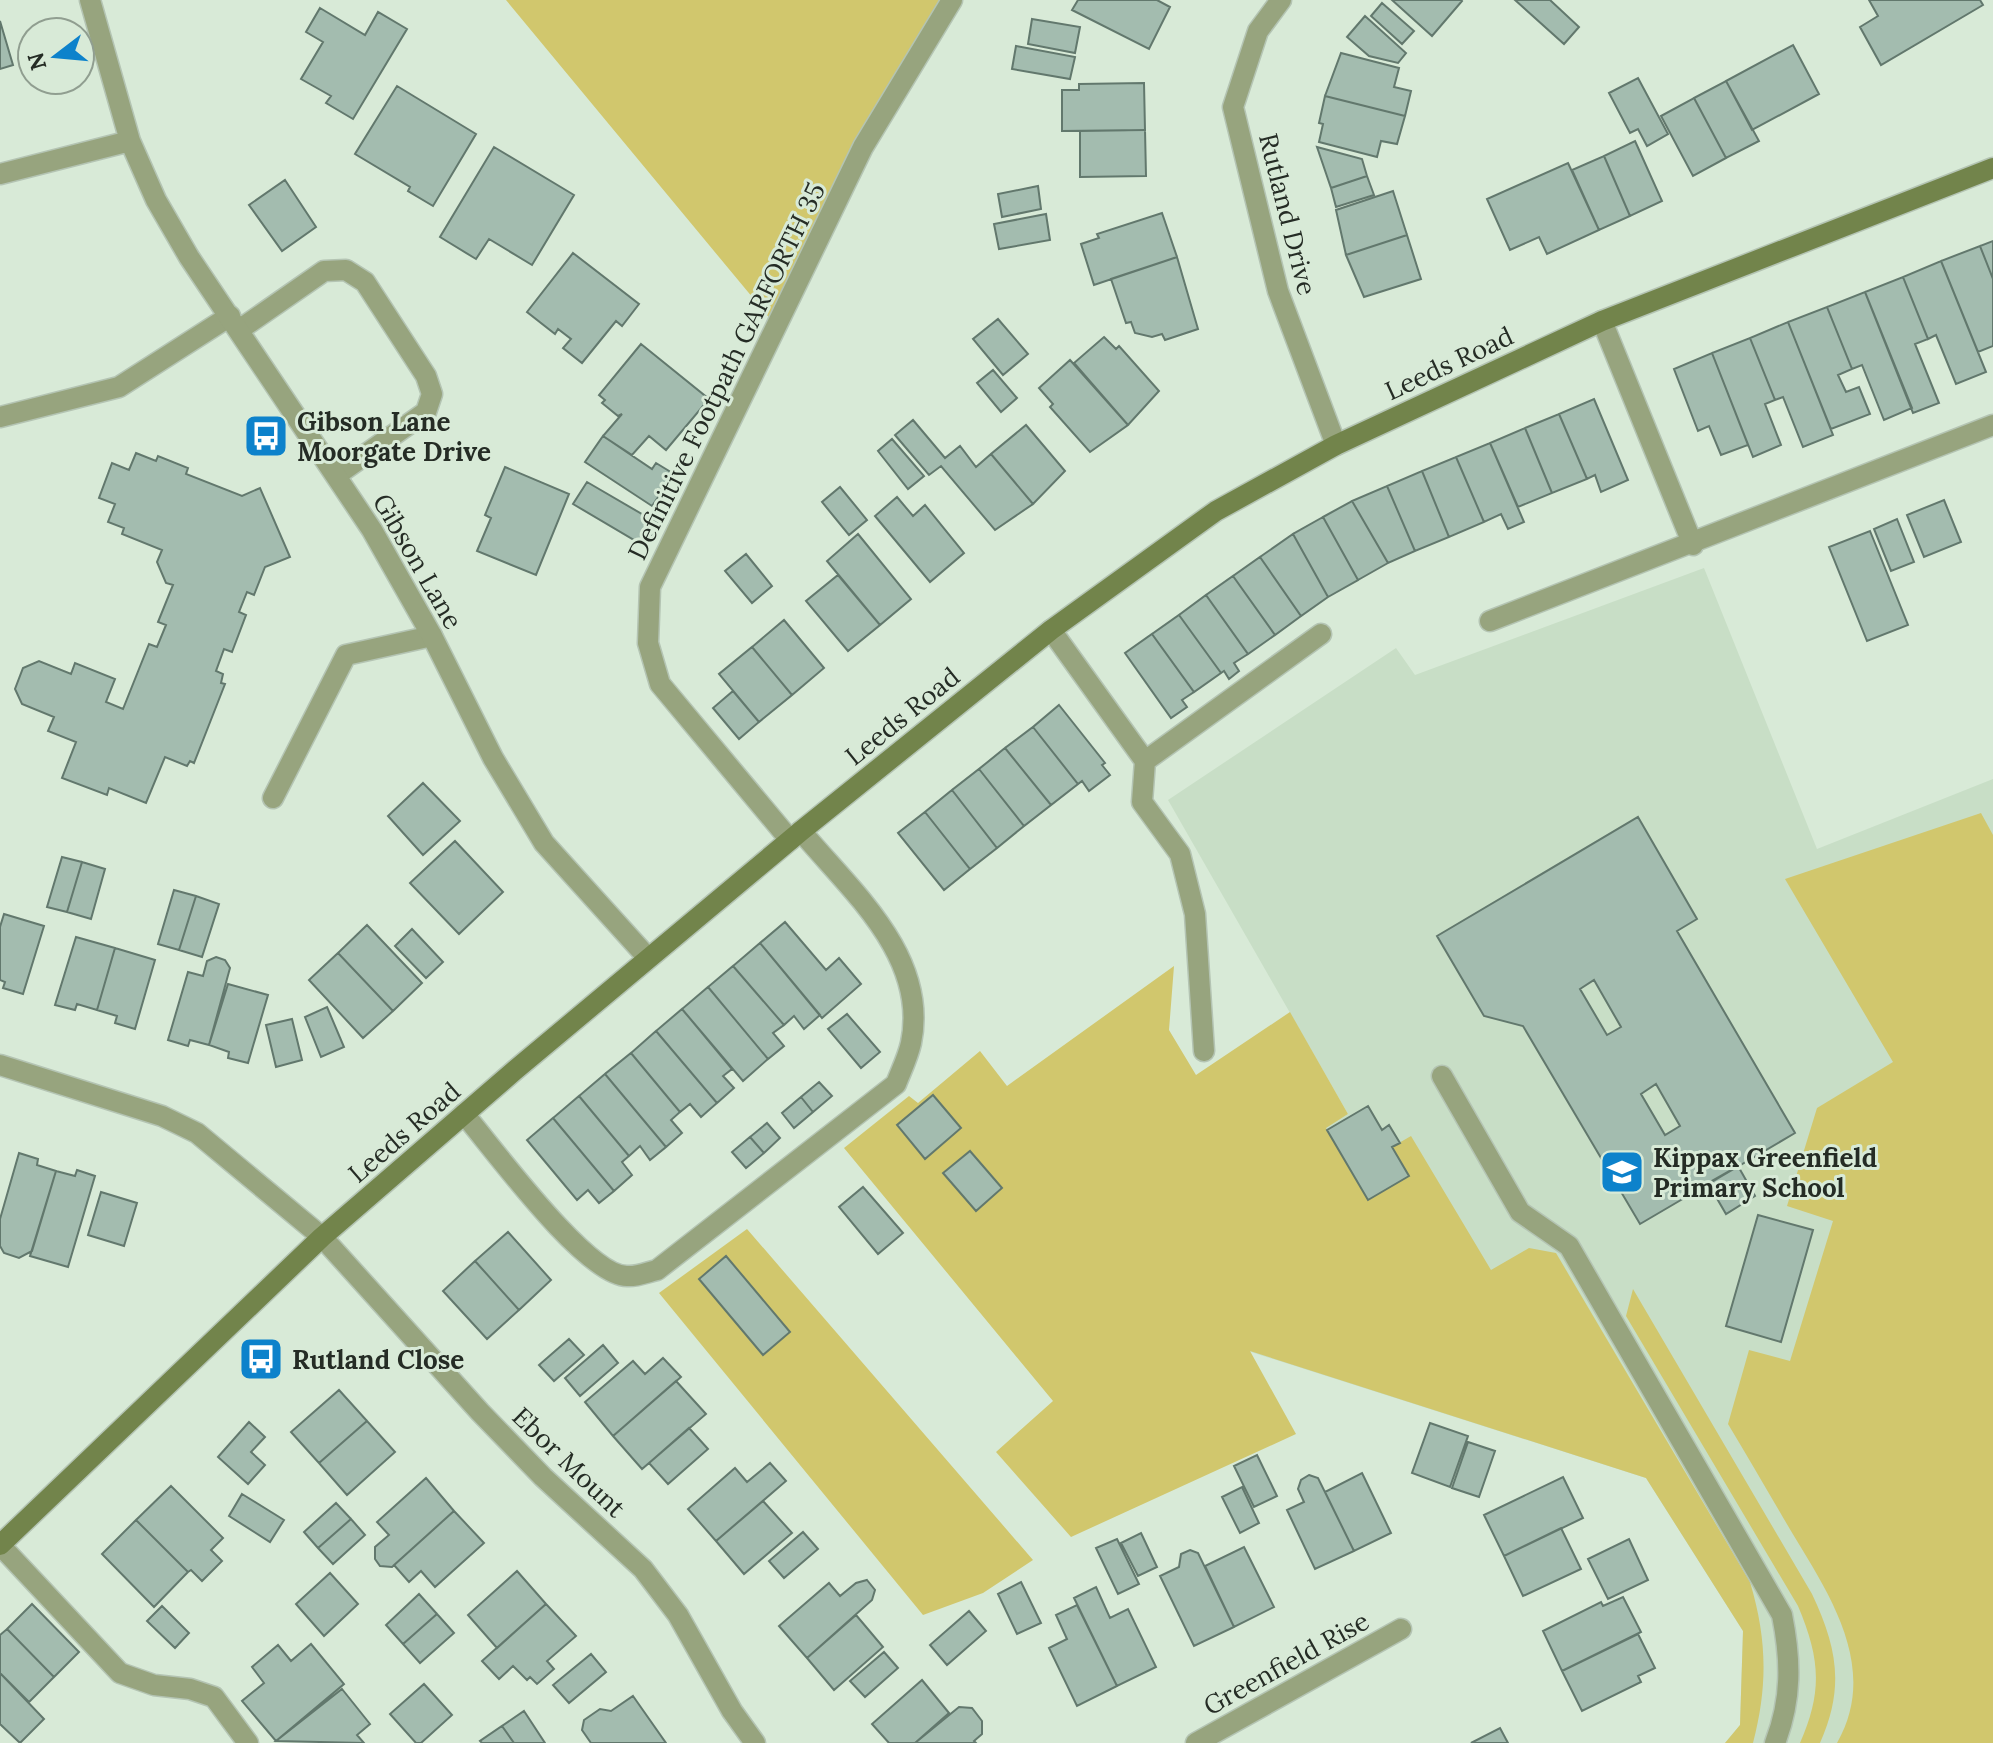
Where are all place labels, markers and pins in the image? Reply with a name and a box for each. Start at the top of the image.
place label: Gibson Lane Moorgate Drive [297,405,491,468]
bus stop icon: Gibson Lane Moorgate Drive [242,412,290,460]
place label: Kippax Greenfield Primary School [1653,1141,1877,1204]
school or university icon: Kippax Greenfield Primary School [1598,1148,1646,1196]
bus stop icon: Rutland Close [237,1335,285,1383]
place label: Rutland Close [292,1343,464,1376]

